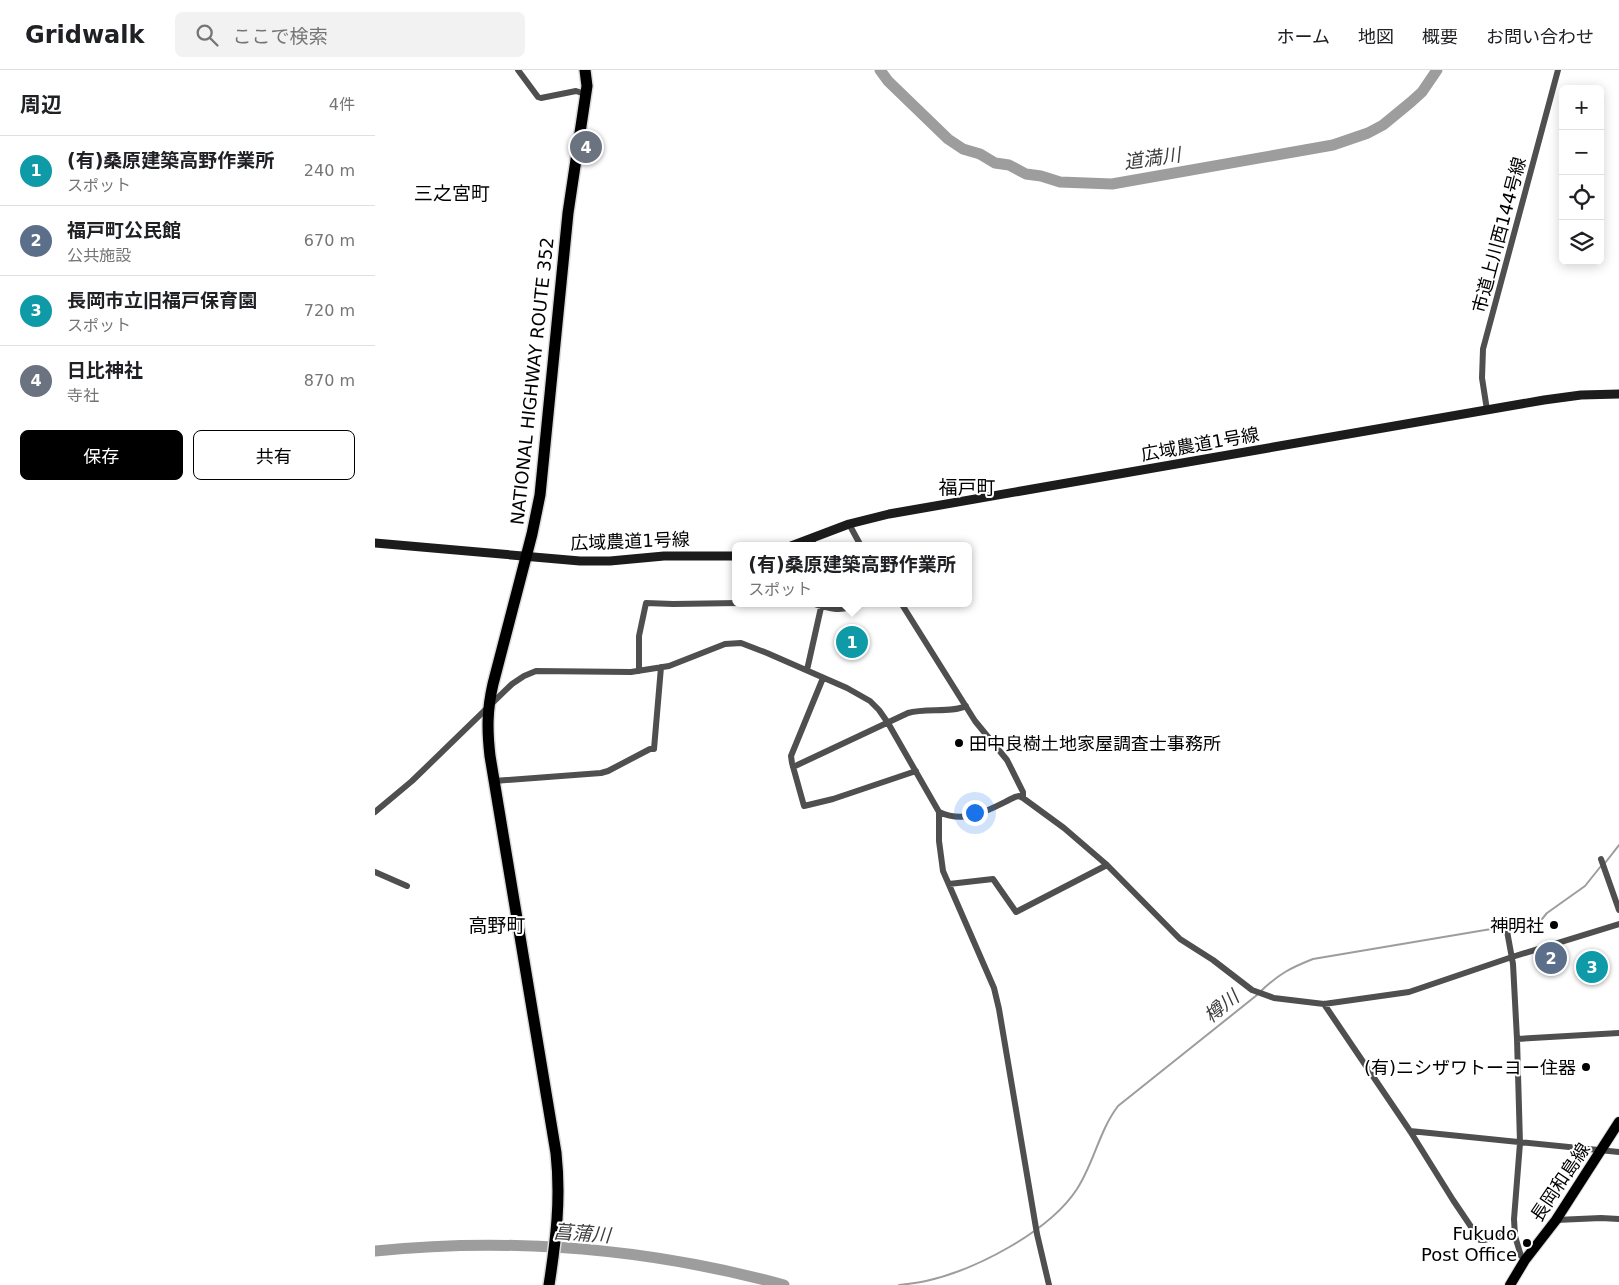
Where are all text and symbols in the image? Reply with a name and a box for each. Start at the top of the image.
search box [175,12,525,57]
text: Gridwalk [25,21,145,49]
icon: search [193,21,221,49]
text: ここで検索 [233,25,328,47]
text: ホーム [1277,26,1330,47]
text: 地図 [1358,26,1394,47]
text: 概要 [1422,26,1458,47]
text: お問い合わせ [1486,26,1594,47]
map controls [1559,85,1604,265]
button: + [1559,85,1604,130]
text: 周辺 [20,93,62,117]
text: 4件 [329,95,355,114]
pin: 4 [570,128,602,166]
button: − [1559,130,1604,175]
water label: 道満川 [1122,143,1184,173]
text: (有)桑原建築高野作業所 [67,149,274,171]
street label: 市道上川西144号線 [1468,155,1530,315]
text: 1 [30,161,42,180]
text: 240 m [304,161,355,180]
button: locate [1559,175,1604,220]
text: スポット [67,176,131,195]
district label: 三之宮町 [414,182,490,204]
text: 福戸町公民館 [67,219,181,241]
button: layers [1559,220,1604,265]
text: 2 [30,231,42,250]
text: 670 m [304,231,355,250]
street label: NATIONAL HIGHWAY ROUTE 352 [506,236,558,526]
text: 公共施設 [67,246,131,265]
text: 長岡市立旧福戸保育園 [67,289,257,311]
text: 3 [30,301,42,320]
text: 720 m [304,301,355,320]
text: スポット [67,316,131,335]
text: 日比神社 [67,359,143,381]
text: 4 [30,371,42,390]
text: 870 m [304,371,355,390]
text: 寺社 [67,386,99,405]
street label: 広域農道1号線 [1139,423,1261,465]
button: 保存 [20,430,183,480]
button: 共有 [193,430,355,480]
district label: 福戸町 [938,476,996,498]
street label: 広域農道1号線 [570,528,690,554]
popup [732,542,972,607]
text: (有)桑原建築高野作業所 [748,553,956,575]
text: スポット [748,580,812,599]
pin: 1 [836,623,868,661]
place label: 田中良樹土地家屋調査士事務所 [969,733,1221,754]
marker: 田中良樹土地家屋調査士事務所 [953,737,965,749]
your location [962,800,988,826]
district label: 高野町 [468,914,526,936]
place label: 神明社 [1490,915,1544,936]
marker: 神明社 [1548,919,1560,931]
pin: 2 [1535,939,1567,977]
pin: 3 [1576,948,1608,986]
water label: 樽川 [1199,984,1244,1027]
place label: (有)ニシザワトーヨー住器 [1364,1057,1576,1078]
marker: (有)ニシザワトーヨー住器 [1580,1061,1592,1073]
street label: 長岡和島線 [1526,1139,1594,1225]
water label: 菖蒲川 [553,1220,613,1246]
place label: Fukudo Post Office [1421,1223,1517,1265]
marker: Fukudo Post Office [1521,1237,1533,1249]

